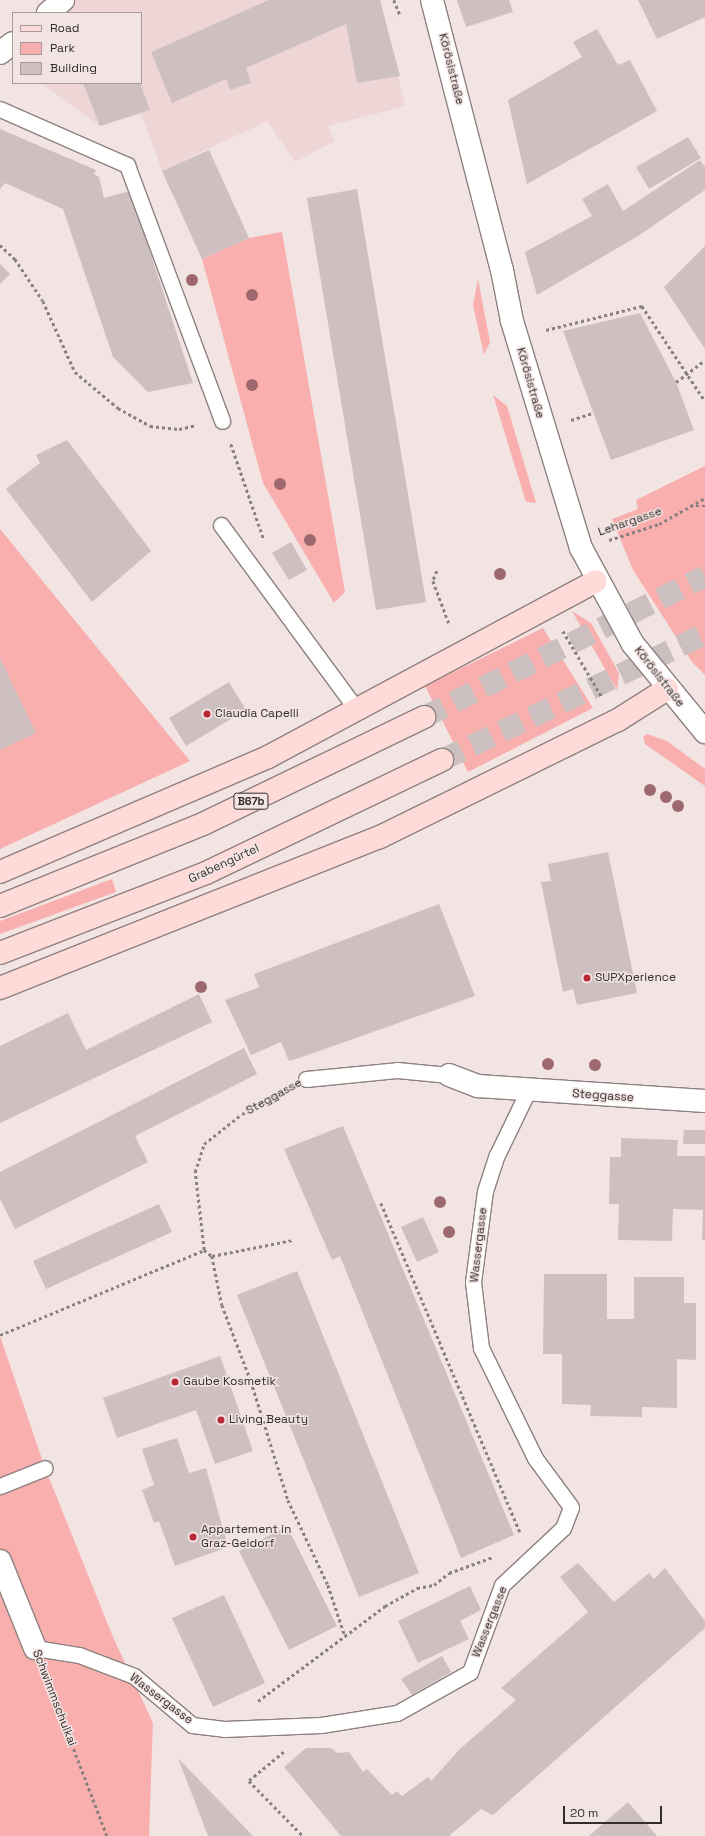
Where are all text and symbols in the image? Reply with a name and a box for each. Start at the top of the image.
legend [12,12,142,84]
text: Road [50,20,79,36]
street label: Körösistraße [435,32,467,106]
text: Park [50,40,75,56]
text: Building [50,60,97,76]
street label: Körösistraße [513,346,547,420]
street label: Lehargasse [596,504,664,540]
street label: Körösistraße [631,644,687,710]
place label: Claudia Capelli [215,707,299,721]
marker: Claudia Capelli [202,709,212,719]
road number: B67b [233,792,269,810]
street label: Grabengürtel [186,841,262,887]
place label: SUPXperience [595,971,676,985]
marker: SUPXperience [582,973,592,983]
street label: Steggasse [243,1076,305,1118]
street label: Steggasse [572,1087,634,1105]
street label: Wassergasse [467,1207,491,1283]
place label: Gaube Kosmetik [183,1375,276,1389]
marker: Gaube Kosmetik [170,1377,180,1387]
place label: Living Beauty [229,1413,308,1427]
marker: Living Beauty [216,1415,226,1425]
place label: Appartement in Graz-Geidorf [201,1523,291,1551]
marker: Appartement in Graz-Geidorf [188,1532,198,1542]
street label: Wassergasse [469,1584,511,1660]
street label: Schwimmschulkai [29,1648,79,1748]
street label: Wassergasse [126,1671,196,1727]
scale bar [565,1798,664,1824]
text: 20 m [570,1805,598,1821]

